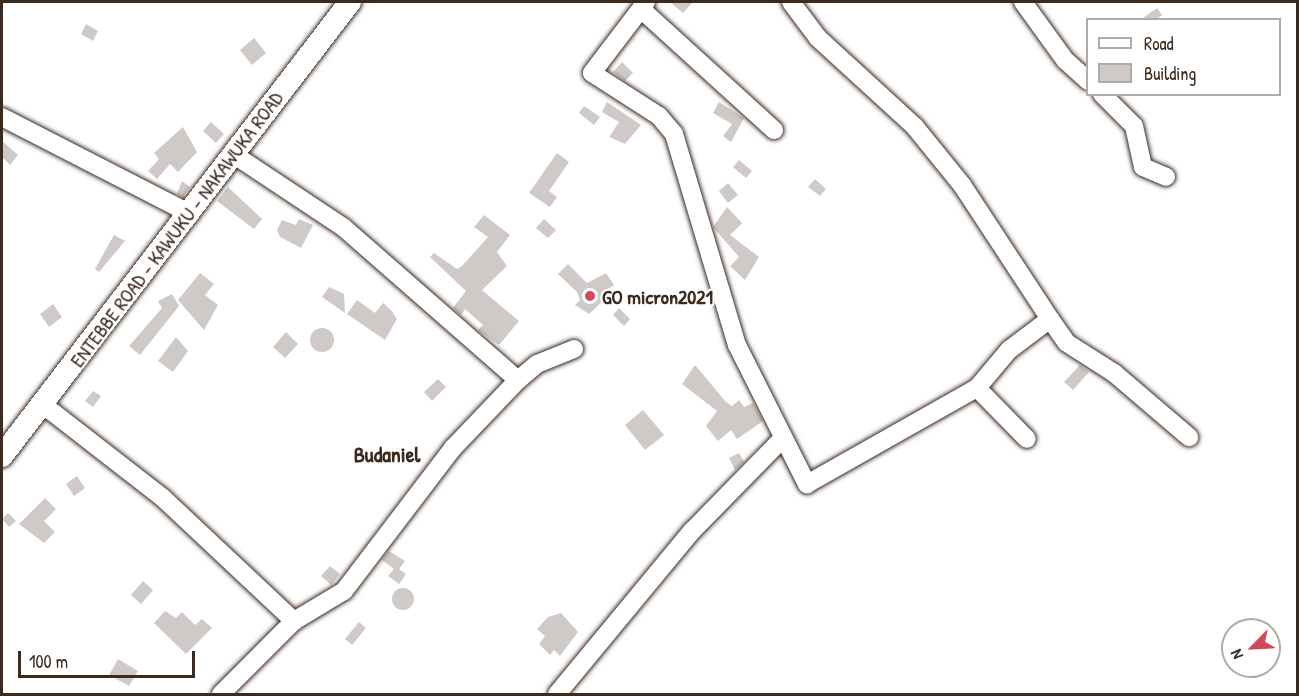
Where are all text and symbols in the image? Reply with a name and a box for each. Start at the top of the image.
legend [1086,18,1281,96]
text: Road [1144,31,1174,56]
text: Building [1144,61,1196,86]
street label: ENTEBBE ROAD - KAWUKU - NAKAWUKA ROAD [65,87,287,371]
place label: GO micron2021 [602,284,713,308]
marker: GO micron2021 [583,289,597,303]
district label: Budaniel [354,442,420,468]
north arrow [1221,618,1281,678]
scale bar [21,639,198,677]
text: N [1225,646,1248,663]
text: 100 m [29,649,68,674]

